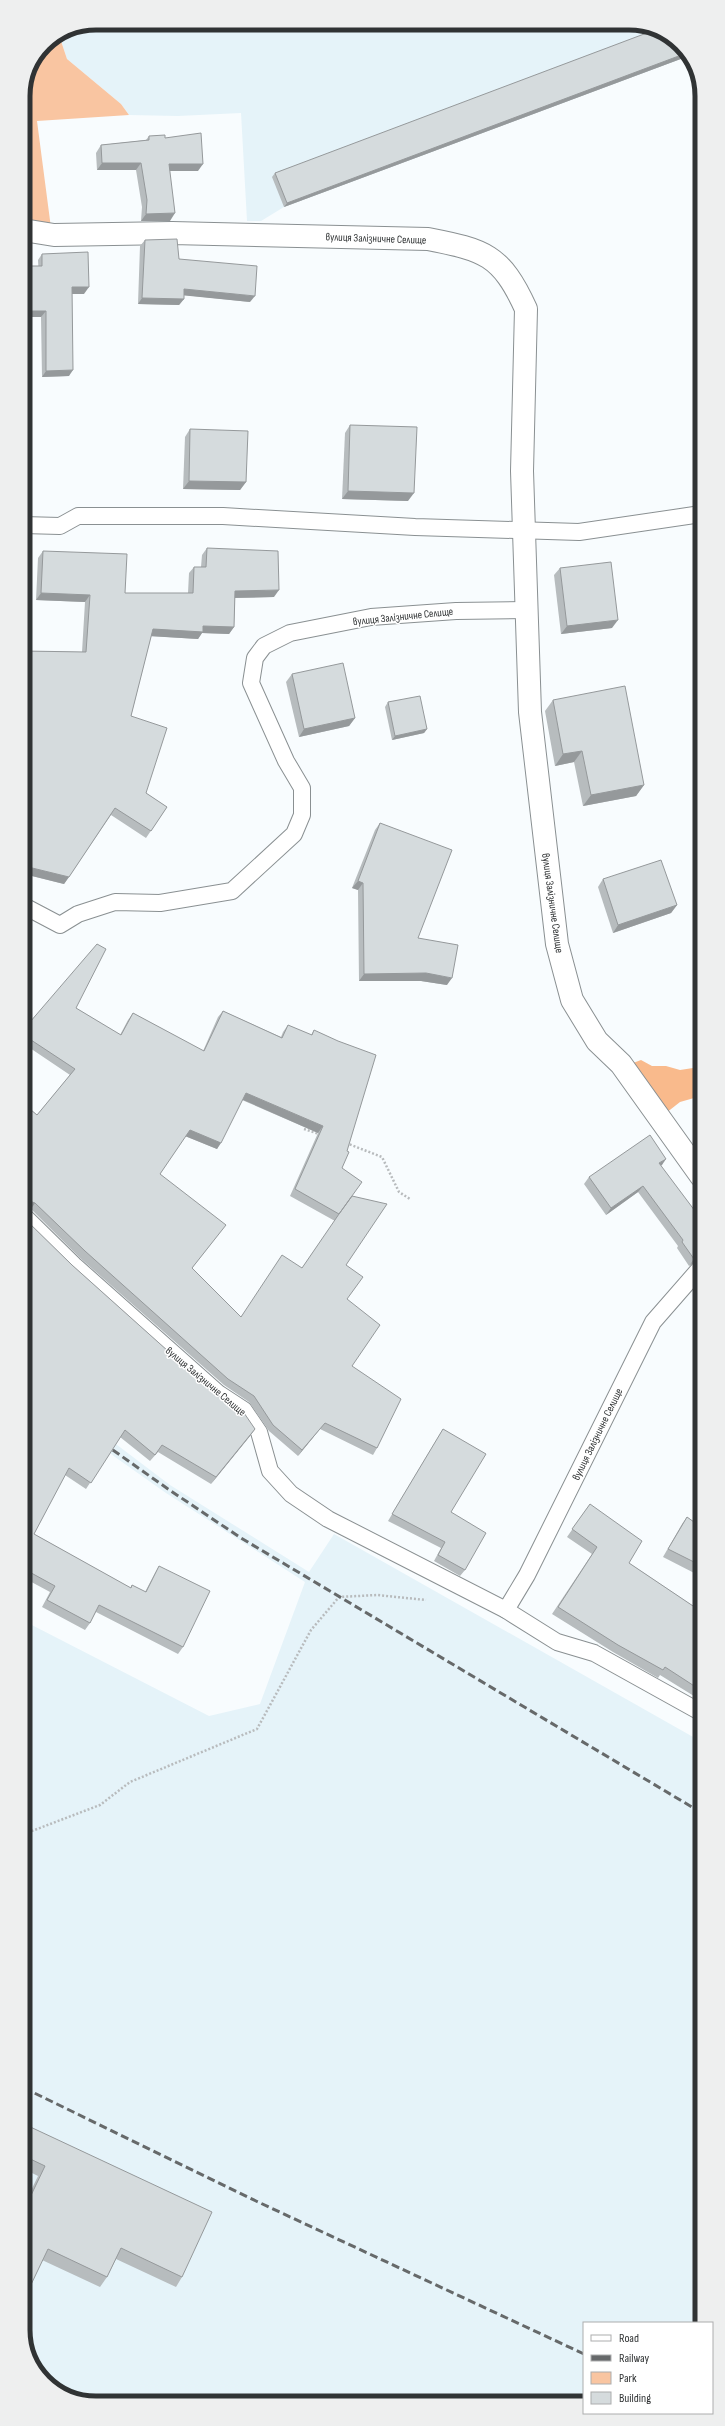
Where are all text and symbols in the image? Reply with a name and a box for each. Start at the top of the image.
street label: вулиця Залізничне Селище [325,230,427,247]
street label: вулиця Залізничне Селище [352,605,454,628]
street label: вулиця Залізничне Селище [539,852,566,954]
street label: вулиця Залізничне Селище [163,1344,248,1419]
street label: вулиця Залізничне Селище [570,1386,625,1482]
legend [583,2322,713,2414]
text: Road [619,2331,639,2346]
text: Railway [619,2351,650,2366]
text: Park [619,2371,637,2386]
text: Building [619,2391,651,2406]

